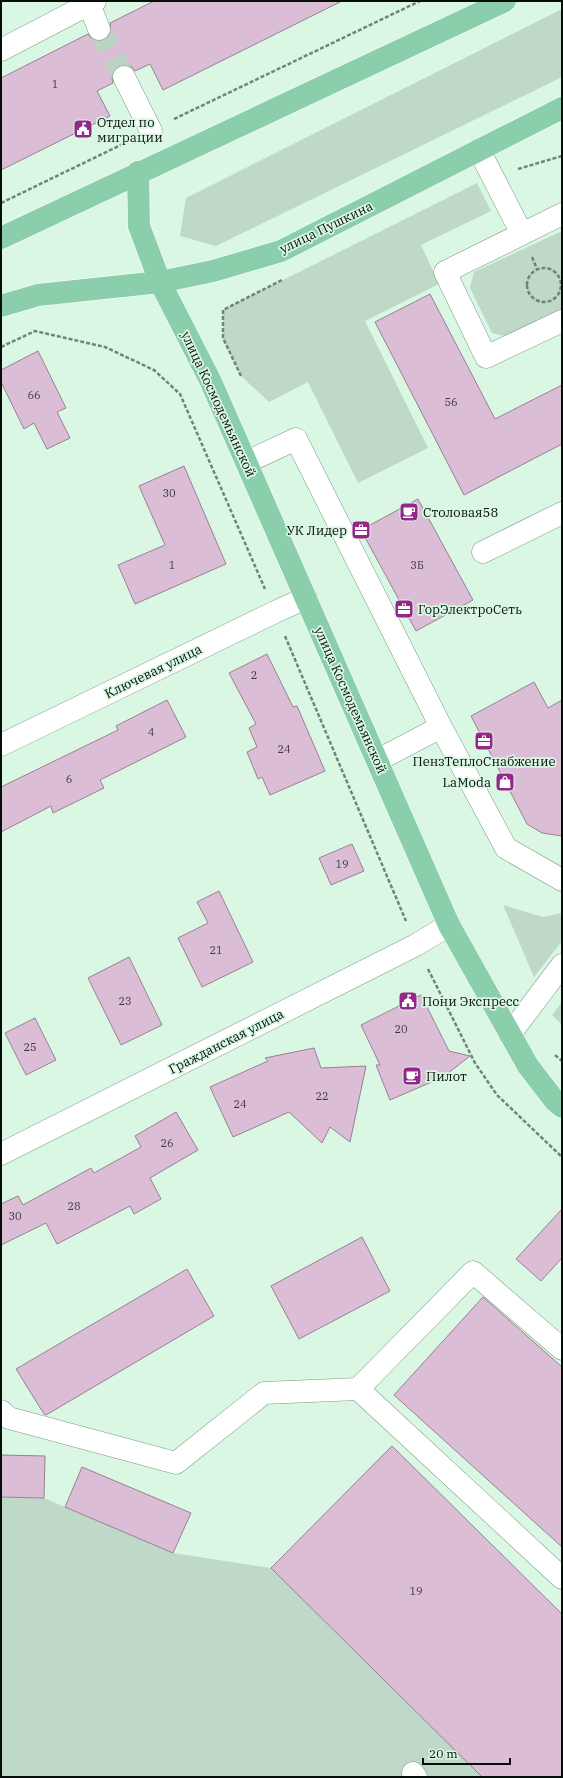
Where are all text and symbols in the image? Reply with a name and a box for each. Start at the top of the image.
house number: 1 [52,77,58,91]
place label: Отдел по миграции [97,114,163,146]
public building icon: Отдел по миграции [72,118,94,140]
street label: улица Пушкина [277,197,376,257]
street label: улица Космодемьянской [177,329,260,480]
house number: 66 [27,388,41,402]
house number: 56 [444,395,458,409]
house number: 30 [162,486,176,500]
cafe icon: Столовая58 [398,501,420,523]
place label: Столовая58 [423,504,498,521]
office icon: УК Лидер [350,519,372,541]
place label: УК Лидер [286,522,347,539]
house number: 1 [169,558,175,572]
house number: 3Б [410,558,424,572]
office icon: ГорЭлектроСеть [393,598,415,620]
place label: ГорЭлектроСеть [418,601,522,618]
street label: улица Космодемьянской [310,624,391,776]
street label: Ключевая улица [102,641,205,702]
house number: 2 [251,668,257,682]
house number: 4 [148,725,155,739]
office icon: ПензТеплоСнабжение [473,730,495,752]
house number: 24 [277,742,291,756]
place label: ПензТеплоСнабжение [413,753,556,770]
shop icon: LaModa [494,771,516,793]
house number: 6 [66,772,72,786]
place label: LaModa [442,774,491,791]
house number: 19 [335,857,349,871]
house number: 21 [209,943,223,957]
public building icon: Пони Экспресс [397,990,419,1012]
place label: Пони Экспресс [422,993,520,1010]
house number: 23 [118,994,132,1008]
street label: Гражданская улица [166,1005,287,1078]
house number: 20 [394,1022,408,1036]
house number: 25 [23,1040,37,1054]
cafe icon: Пилот [401,1065,423,1087]
place label: Пилот [426,1068,467,1085]
house number: 22 [315,1089,329,1103]
house number: 24 [233,1097,247,1111]
house number: 26 [160,1136,174,1150]
house number: 28 [67,1199,81,1213]
house number: 30 [8,1209,22,1223]
house number: 19 [409,1584,423,1598]
scale bar [423,1740,510,1766]
text: 20 m [429,1746,458,1761]

